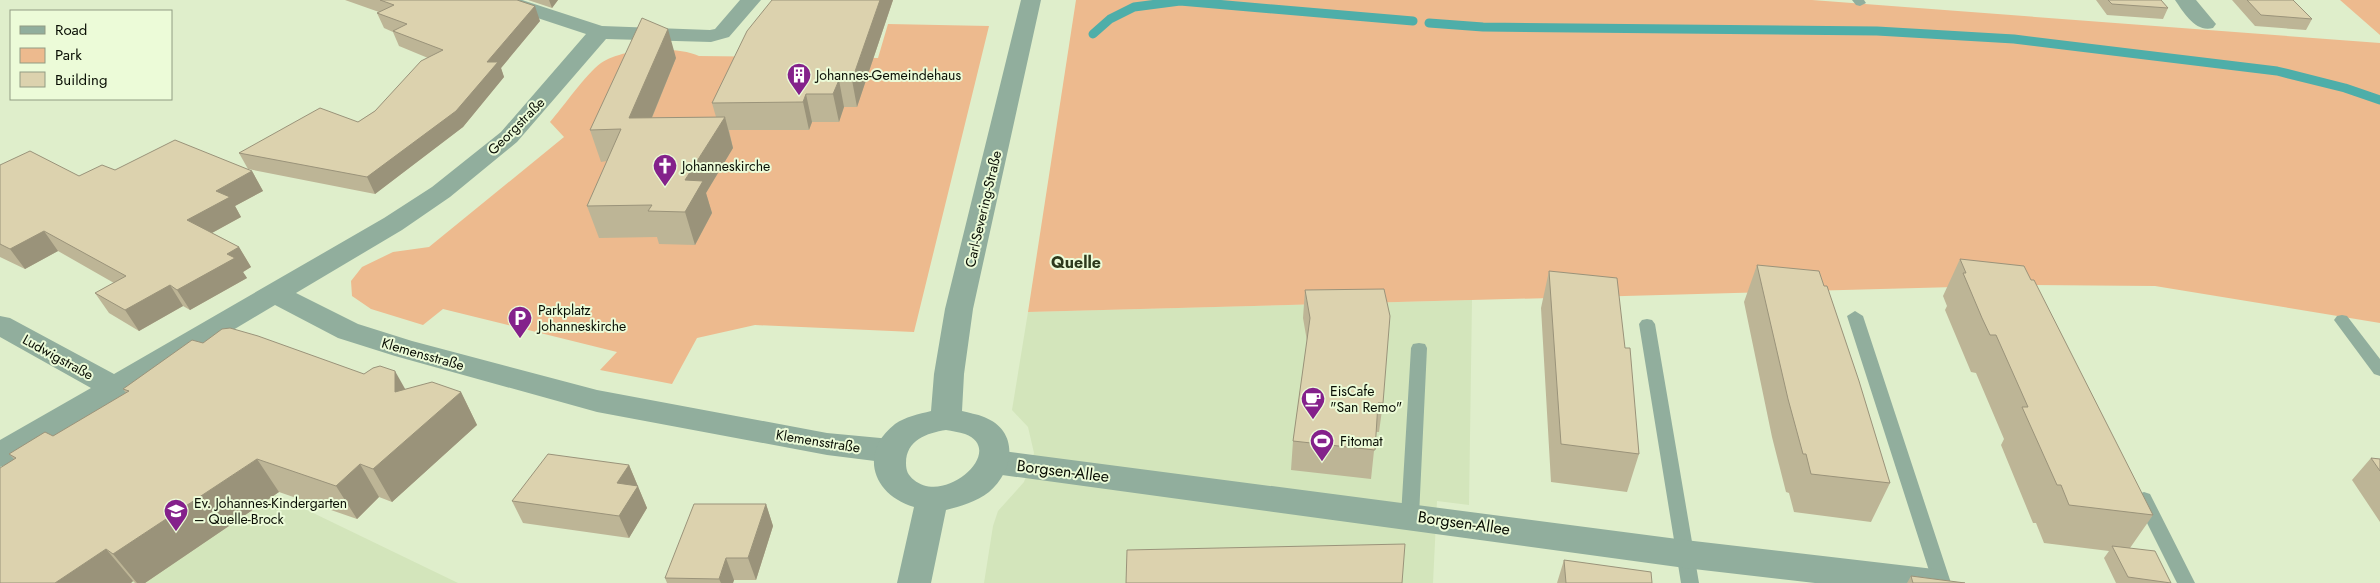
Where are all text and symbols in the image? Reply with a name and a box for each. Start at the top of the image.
legend [10,10,172,100]
text: Road [55,19,87,41]
text: Park [55,44,82,66]
building icon: Johannes-Gemeindehaus [786,62,812,96]
place label: Johannes-Gemeindehaus [814,65,961,85]
text: Building [55,69,107,91]
street label: Georgstraße [483,93,549,159]
street label: Carl-Severing-Straße [960,149,1006,269]
church icon: Johanneskirche [652,153,678,187]
place label: Johanneskirche [680,156,770,176]
district label: Quelle [1051,251,1101,274]
place label: Parkplatz Johanneskirche [536,300,626,336]
parking icon: Parkplatz Johanneskirche [507,305,533,339]
street label: Ludwigstraße [19,329,97,385]
street label: Klemensstraße [379,333,467,375]
place label: EisCafe "San Remo" [1330,381,1402,417]
cafe icon: EisCafe "San Remo" [1300,386,1326,420]
street label: Klemensstraße [774,424,862,458]
sports icon: Fitomat [1309,428,1335,462]
place label: Fitomat [1340,431,1383,451]
street label: Borgsen-Allee [1015,454,1111,488]
place label: Ev. Johannes-Kindergarten – Quelle-Brock [194,493,347,529]
school or university icon: Ev. Johannes-Kindergarten – Quelle-Brock [163,498,189,532]
street label: Borgsen-Allee [1416,505,1512,541]

